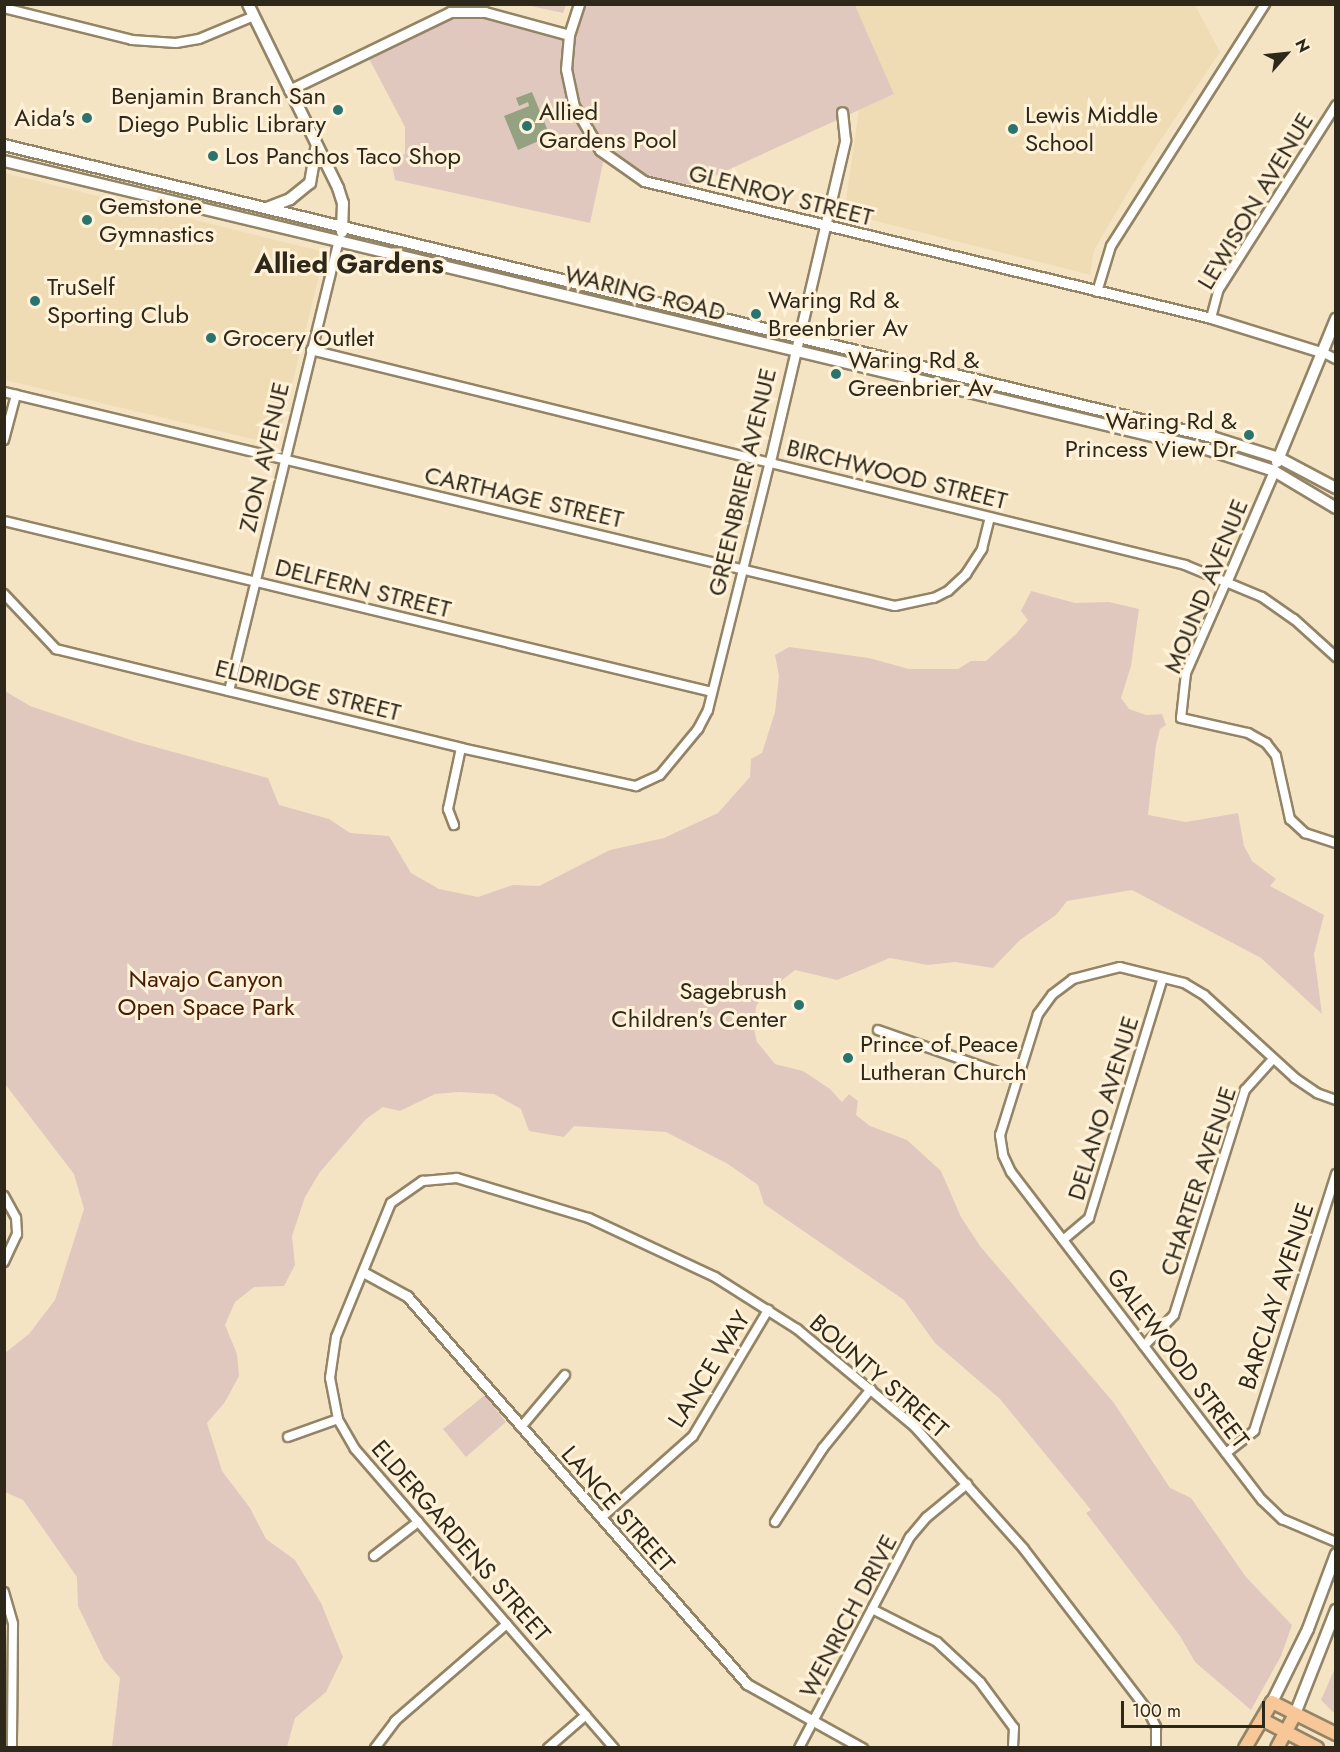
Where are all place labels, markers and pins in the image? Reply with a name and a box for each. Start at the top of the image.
place label: Benjamin Branch San Diego Public Library [111,82,326,138]
place label: Allied Gardens Pool [539,98,677,154]
place label: Lewis Middle School [1025,101,1158,157]
marker: Benjamin Branch San Diego Public Library [331,103,345,117]
place label: Aida's [14,104,75,132]
marker: Aida's [80,111,94,125]
marker: Allied Gardens Pool [520,119,534,133]
marker: Lewis Middle School [1006,122,1020,136]
place label: Los Panchos Taco Shop [225,142,461,170]
marker: Los Panchos Taco Shop [206,149,220,163]
place label: Gemstone Gymnastics [99,192,214,248]
marker: Gemstone Gymnastics [80,213,94,227]
place label: TruSelf Sporting Club [47,273,189,329]
place label: Waring Rd & Breenbrier Av [768,286,908,342]
marker: TruSelf Sporting Club [28,294,42,308]
marker: Waring Rd & Breenbrier Av [749,307,763,321]
place label: Grocery Outlet [223,324,374,352]
marker: Grocery Outlet [204,331,218,345]
place label: Waring Rd & Greenbrier Av [848,346,993,402]
marker: Waring Rd & Greenbrier Av [829,367,843,381]
place label: Waring Rd & Princess View Dr [1065,407,1237,463]
marker: Waring Rd & Princess View Dr [1242,428,1256,442]
place label: Sagebrush Children's Center [611,977,787,1033]
marker: Sagebrush Children's Center [792,998,806,1012]
place label: Prince of Peace Lutheran Church [860,1030,1027,1086]
marker: Prince of Peace Lutheran Church [841,1051,855,1065]

